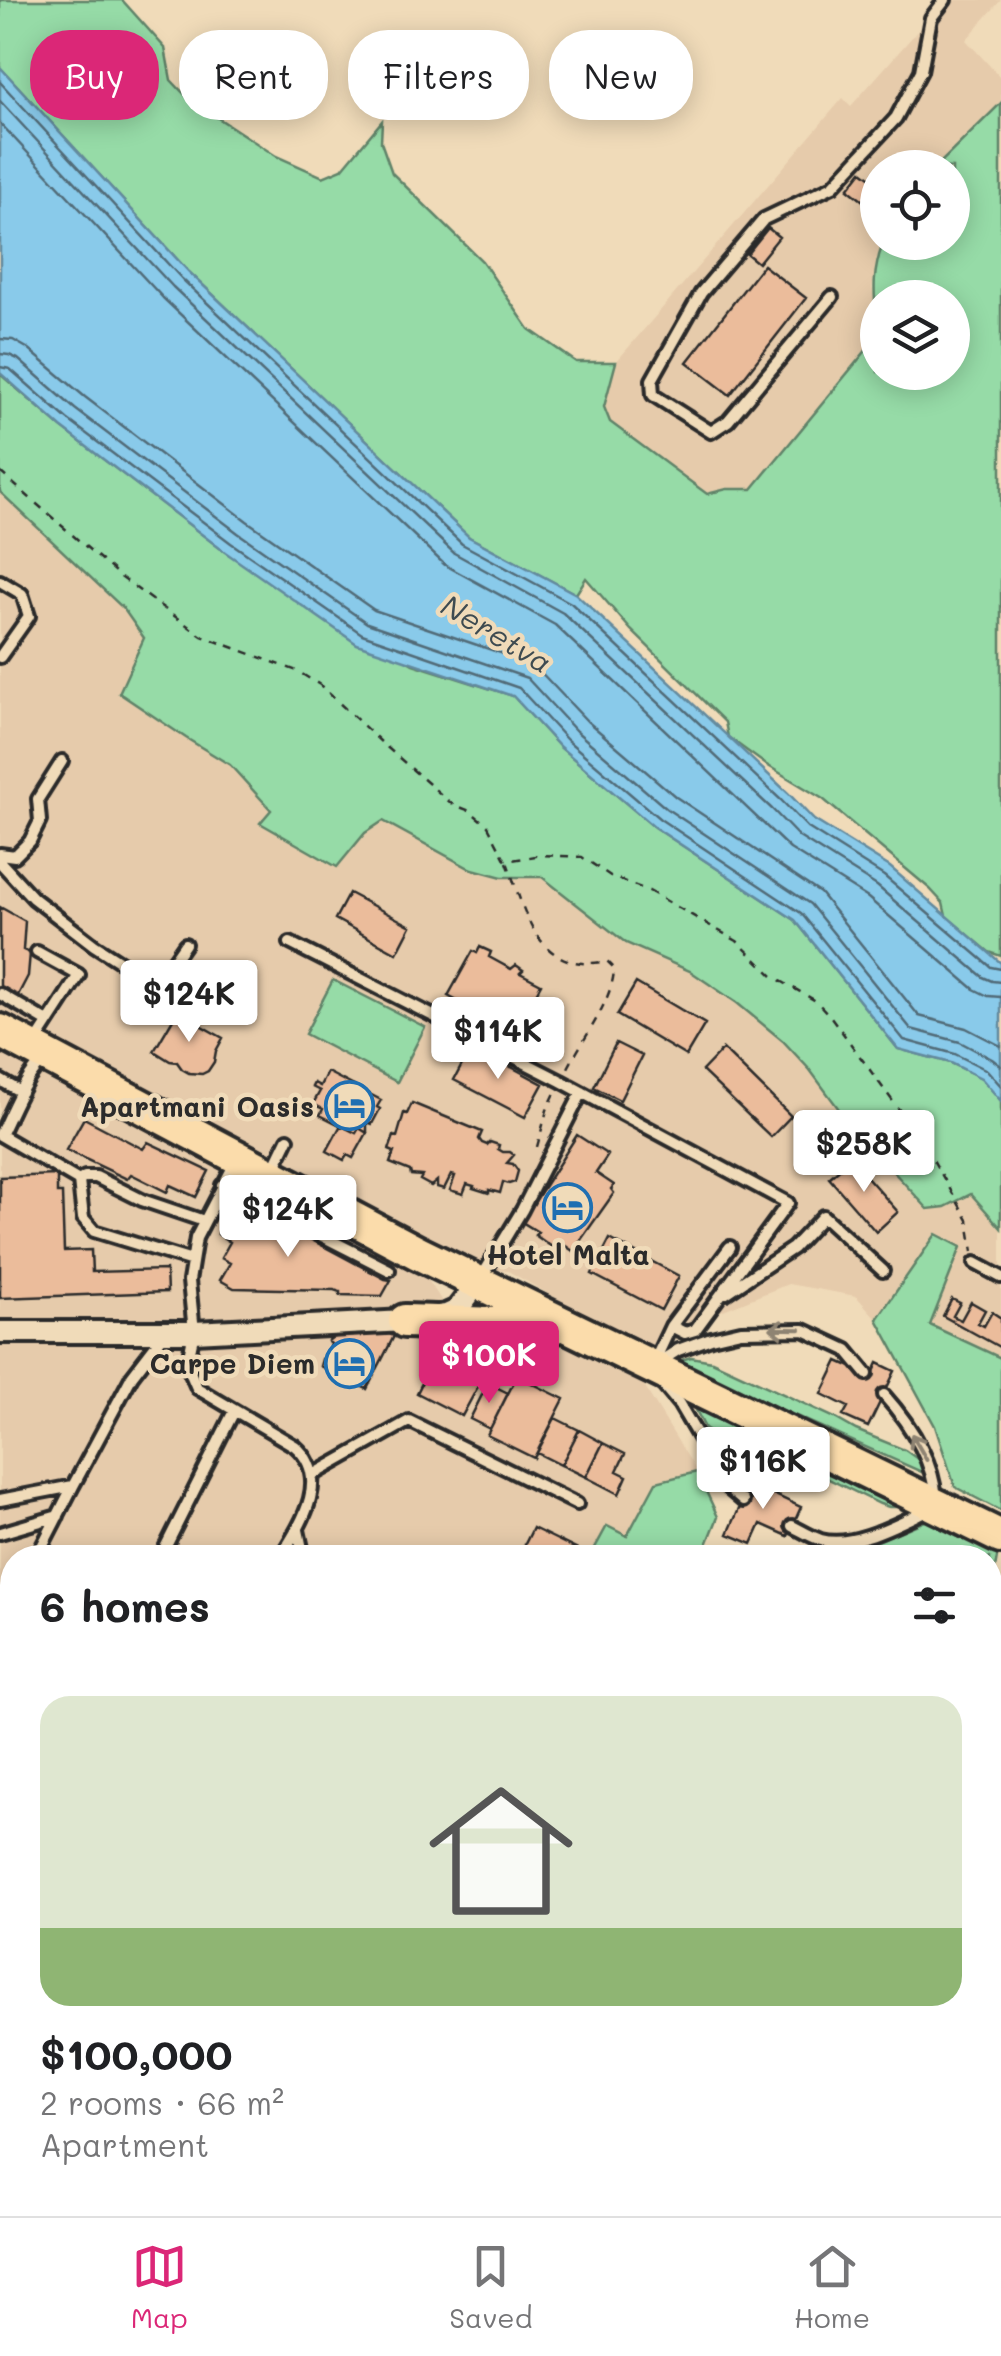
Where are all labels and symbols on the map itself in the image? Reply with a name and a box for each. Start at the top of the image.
water label: Neretva [434,584,560,682]
pin: $124K [119,960,259,1045]
pin: $114K [428,997,568,1082]
hotel icon: Apartmani Oasis [323,1080,375,1132]
place label: Apartmani Oasis [80,1088,314,1124]
pin: $258K [794,1110,934,1195]
pin: $124K [218,1175,358,1260]
hotel icon: Hotel Malta [542,1181,594,1233]
place label: Hotel Malta [486,1236,650,1272]
one-way arrow [770,1320,802,1339]
pin: $100K [419,1321,559,1406]
hotel icon: Carpe Diem [324,1337,376,1389]
place label: Carpe Diem [150,1345,315,1381]
pin: $116K [693,1427,833,1512]
one-way arrow [909,1432,929,1462]

